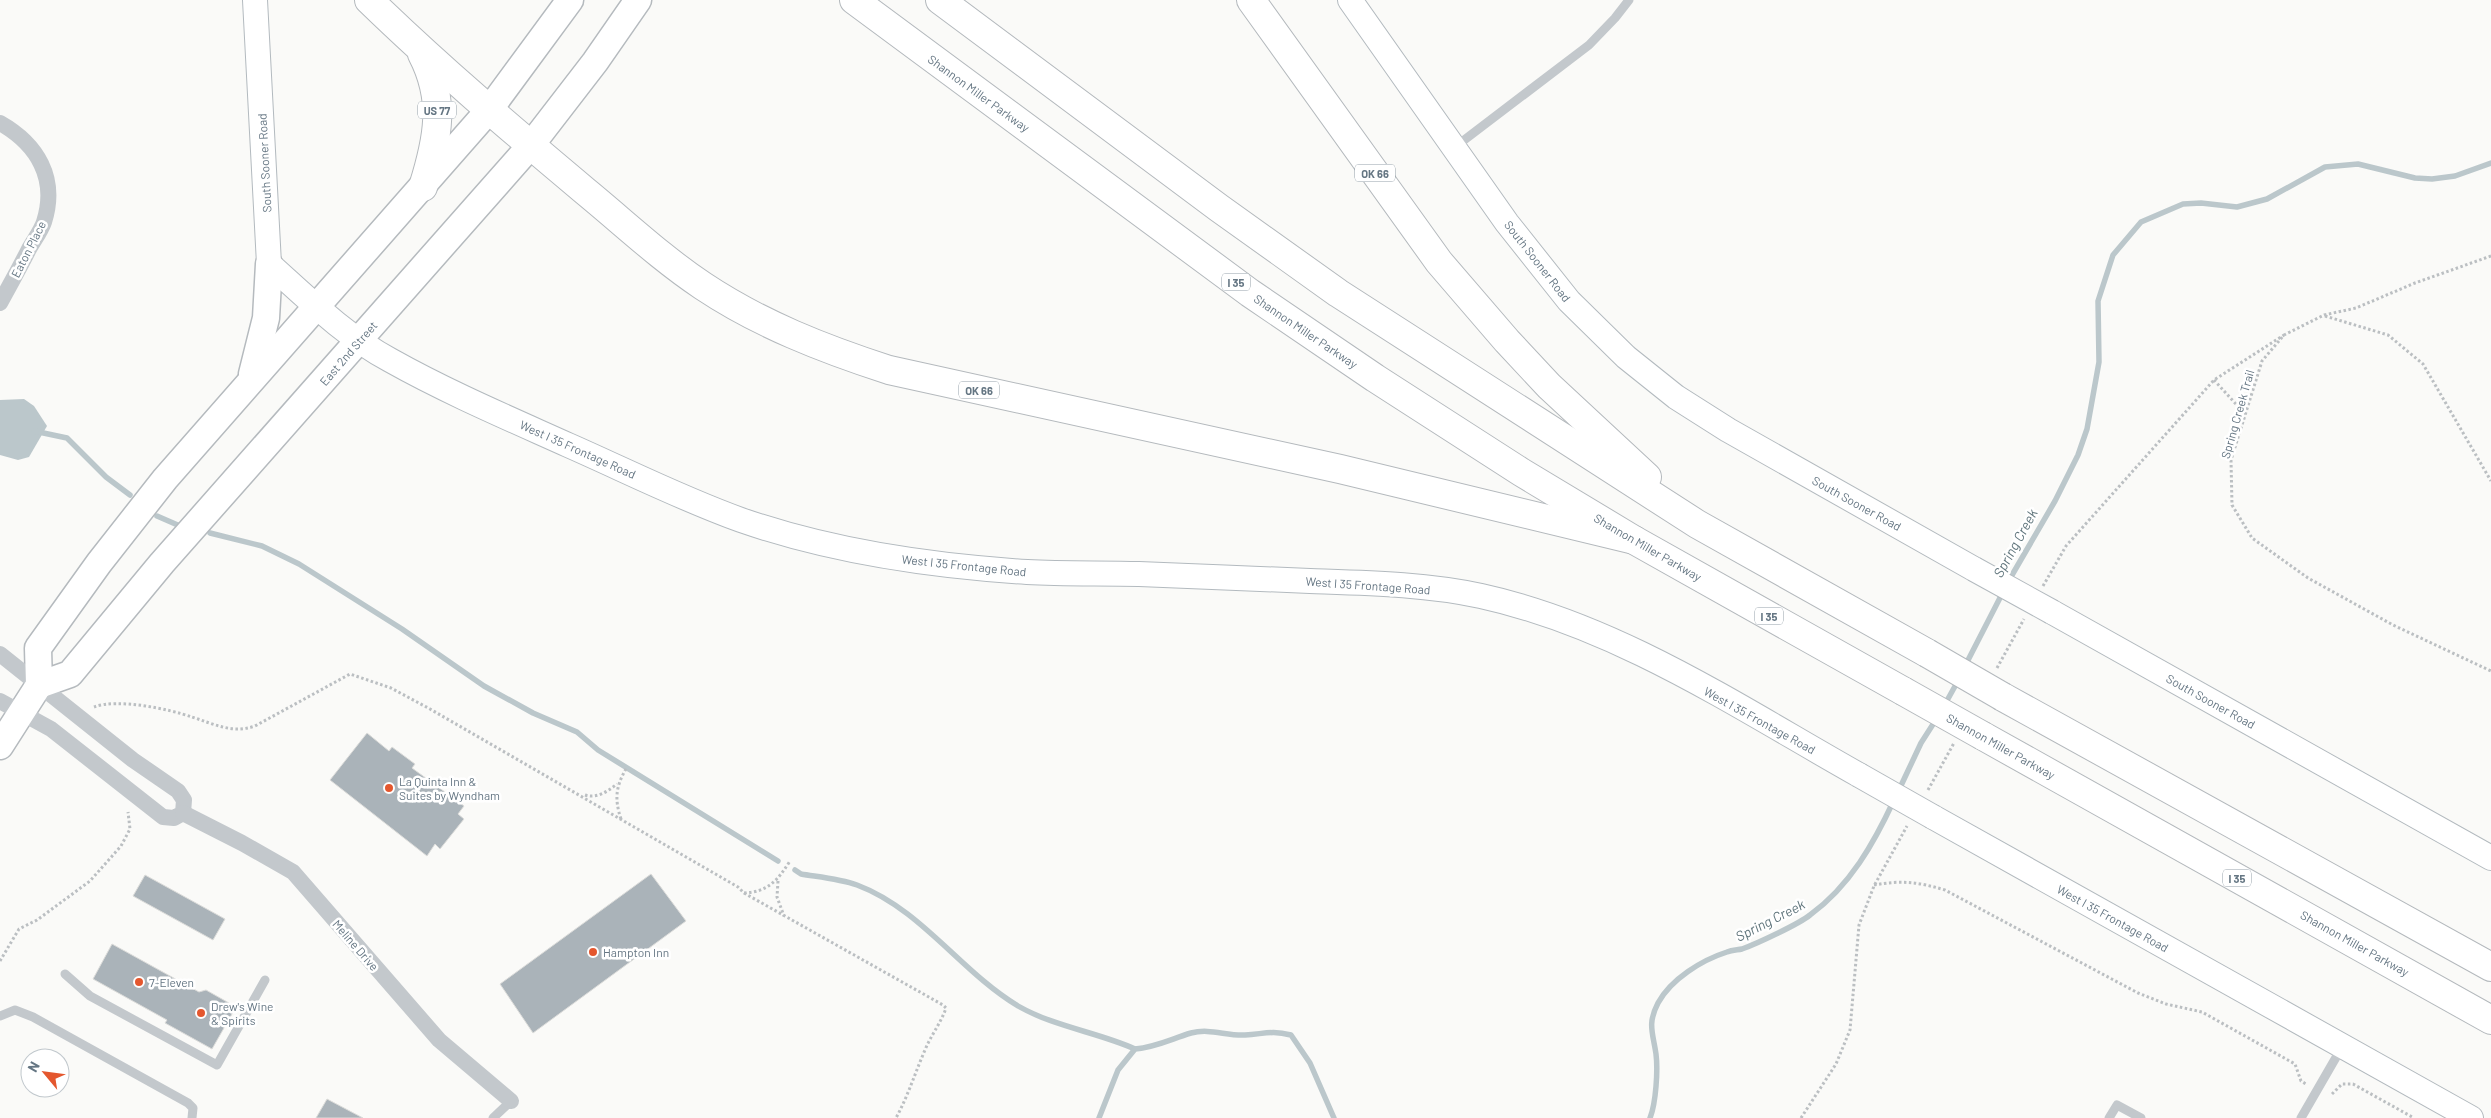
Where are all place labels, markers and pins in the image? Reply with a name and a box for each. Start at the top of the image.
place label: La Quinta Inn & Suites by Wyndham [399,774,500,802]
marker: La Quinta Inn & Suites by Wyndham [383,782,395,794]
place label: Hampton Inn [603,945,669,959]
marker: Hampton Inn [587,946,599,958]
place label: 7-Eleven [149,975,194,989]
marker: 7-Eleven [133,976,145,988]
place label: Drew's Wine & Spirits [211,999,273,1027]
marker: Drew's Wine & Spirits [195,1007,207,1019]

